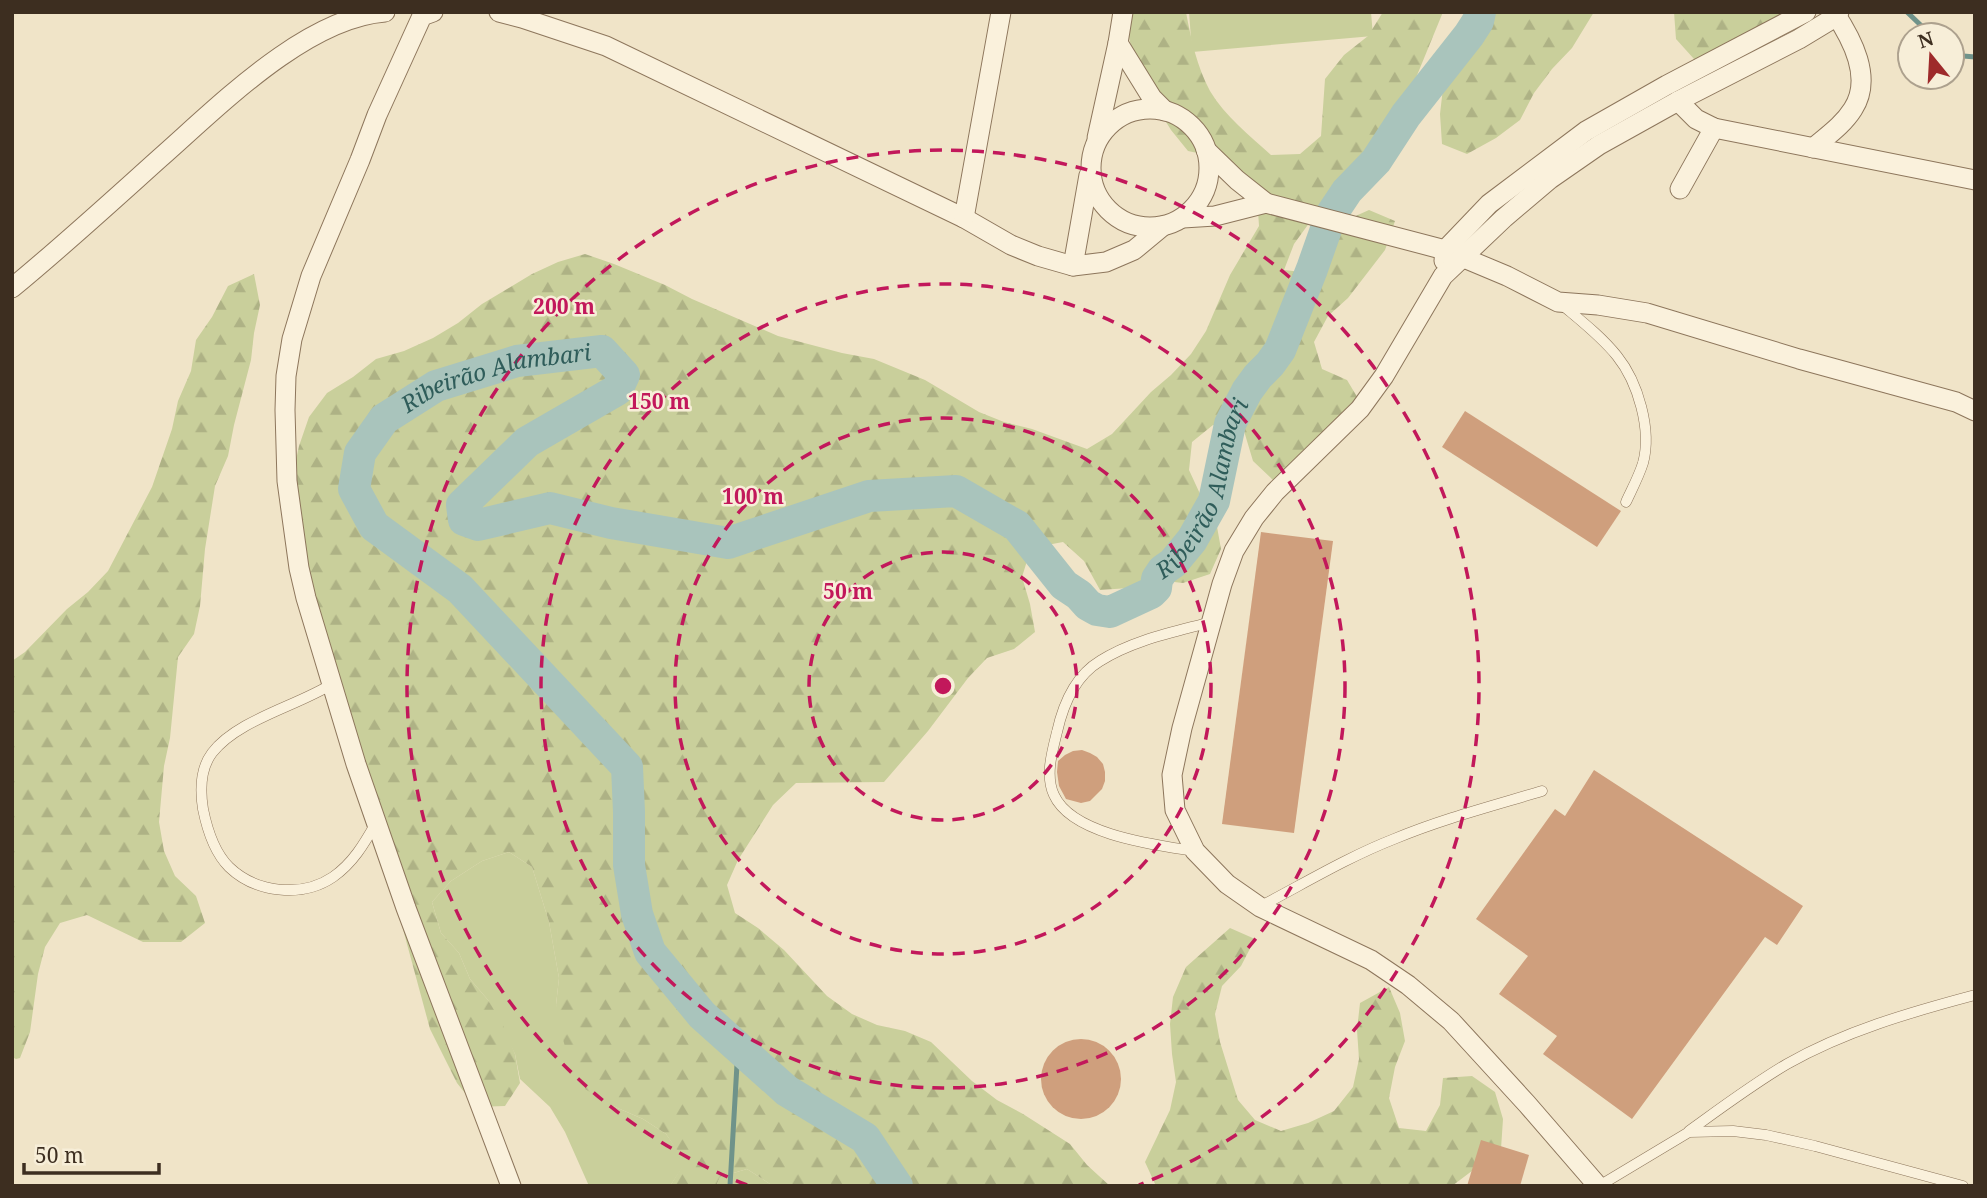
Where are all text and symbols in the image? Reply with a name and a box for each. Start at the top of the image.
north arrow [1896,21,1966,91]
text: N [1915,25,1937,55]
text: 200 m [533,292,595,320]
water label: Ribeirão Alambari [393,335,592,420]
text: 150 m [628,387,690,415]
water label: Ribeirão Alambari [1148,393,1255,586]
text: 100 m [722,482,784,510]
text: 50 m [823,577,873,605]
centre of rings [931,674,955,698]
scale bar [24,1132,159,1176]
text: 50 m [35,1141,84,1169]

